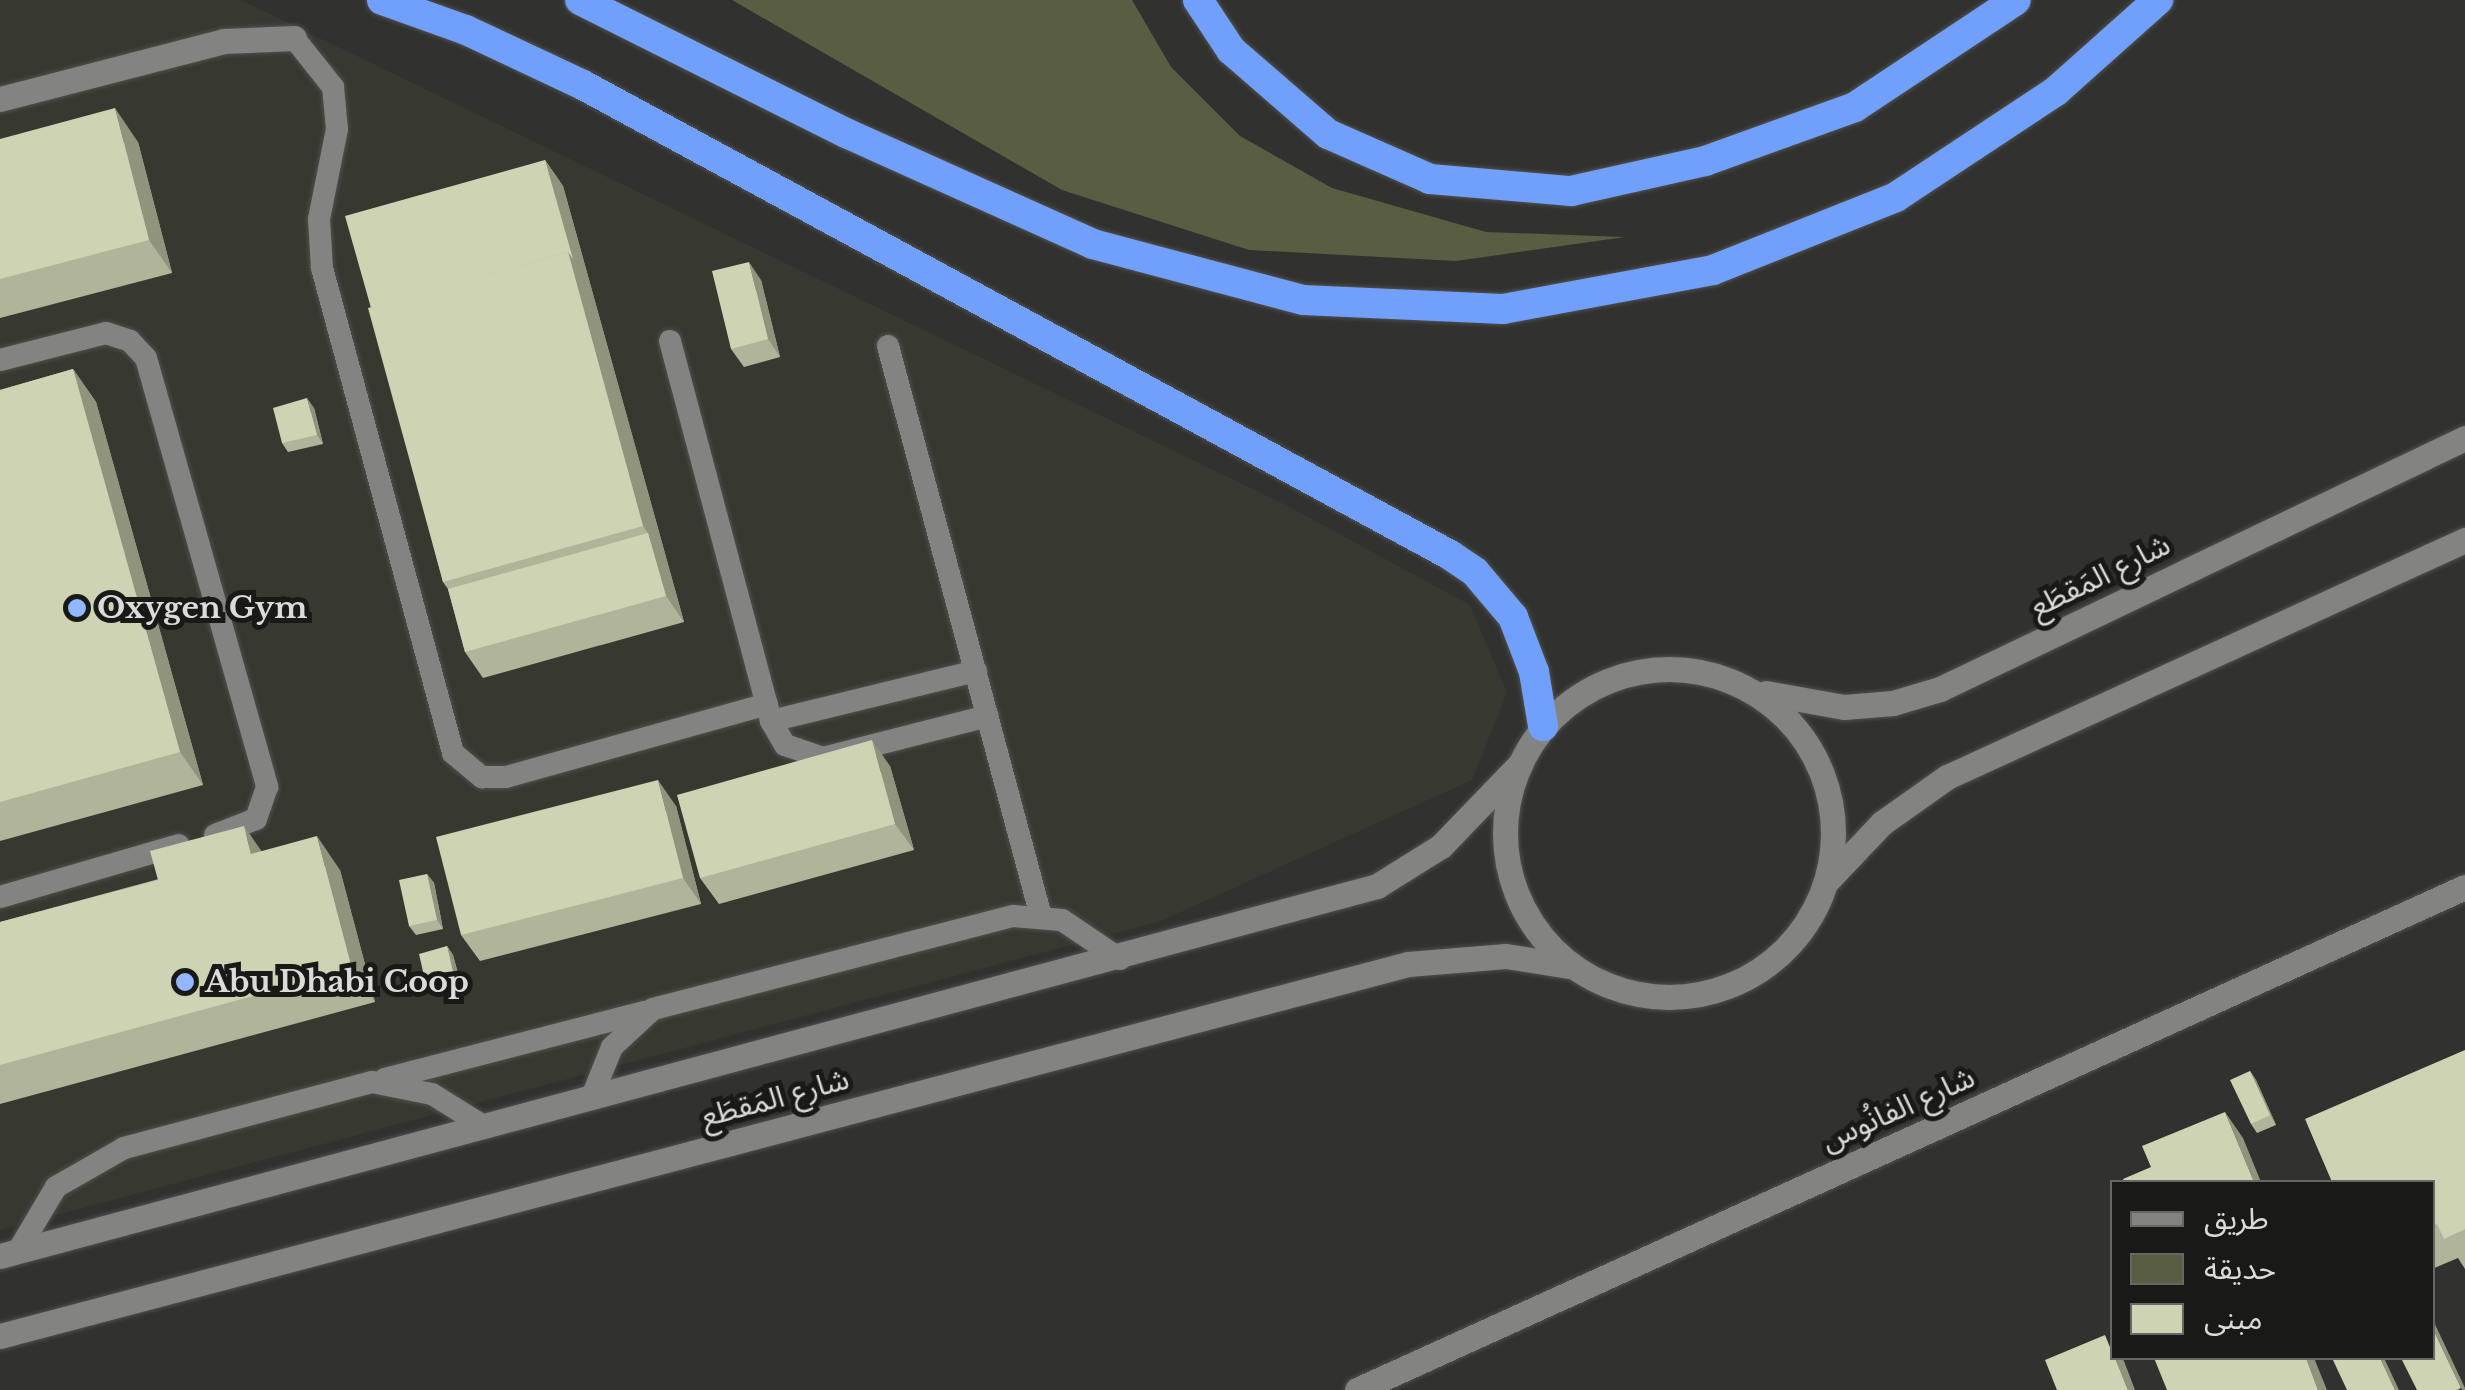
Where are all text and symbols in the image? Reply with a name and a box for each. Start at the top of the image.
street label: شارع المَقطَع [2024,527,2176,625]
place label: Oxygen Gym [97,590,307,626]
marker: Oxygen Gym [66,597,88,619]
place label: Abu Dhabi Coop [205,964,469,1000]
marker: Abu Dhabi Coop [174,971,196,993]
street label: شارع الفانُوس [1816,1059,1980,1159]
street label: شارع المَقطَع [697,1061,853,1135]
legend [2110,1180,2435,1360]
text: طريق [2204,1200,2269,1237]
text: حديقة [2204,1250,2276,1287]
text: مبنى [2204,1300,2262,1337]

